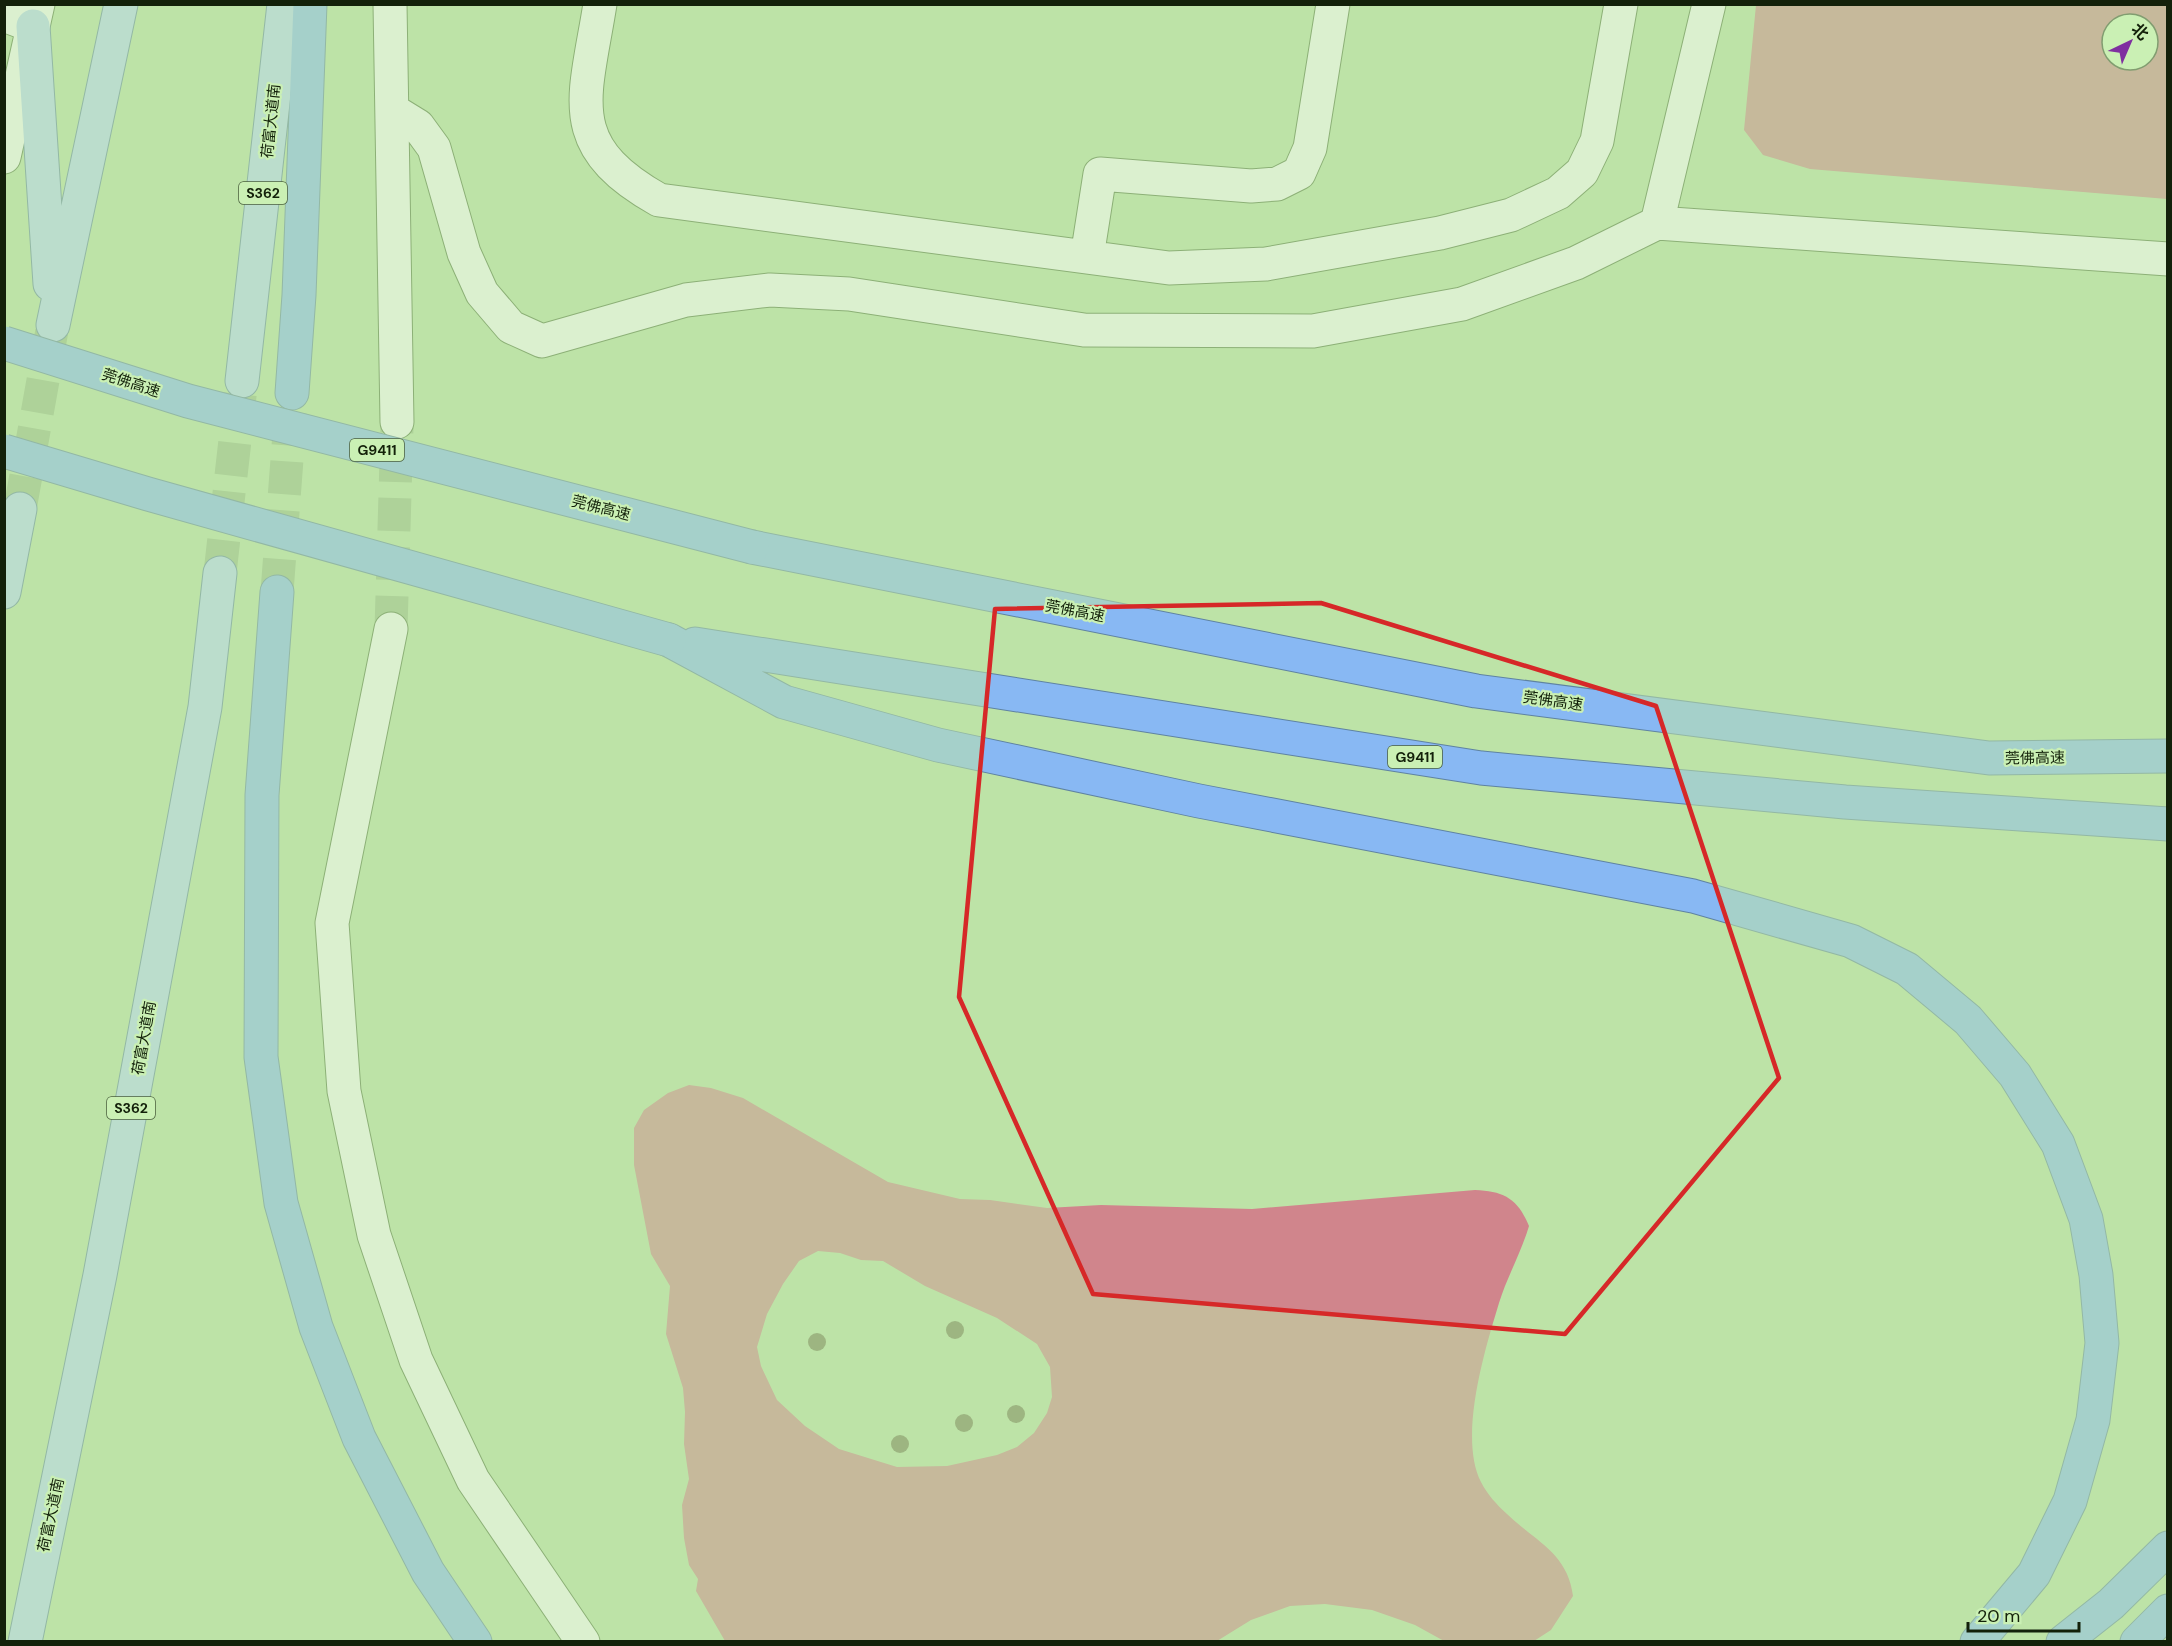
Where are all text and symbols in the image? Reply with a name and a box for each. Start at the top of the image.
north arrow [2100,12,2160,72]
text: 北 [2127,18,2153,45]
street label: 荷富大道南 [257,83,285,159]
road number: S362 [239,182,287,204]
street label: 莞佛高速 [99,364,163,402]
road number: G9411 [350,439,404,461]
street label: 莞佛高速 [569,491,633,525]
street label: 莞佛高速 [1044,595,1106,627]
street label: 莞佛高速 [1522,687,1584,715]
road number: G9411 [1388,746,1442,768]
street label: 莞佛高速 [2005,747,2065,769]
street label: 荷富大道南 [128,999,160,1077]
road number: S362 [107,1097,155,1119]
street label: 荷富大道南 [33,1476,69,1554]
scale bar [1968,1595,2079,1633]
text: 20 m [1977,1604,2020,1628]

